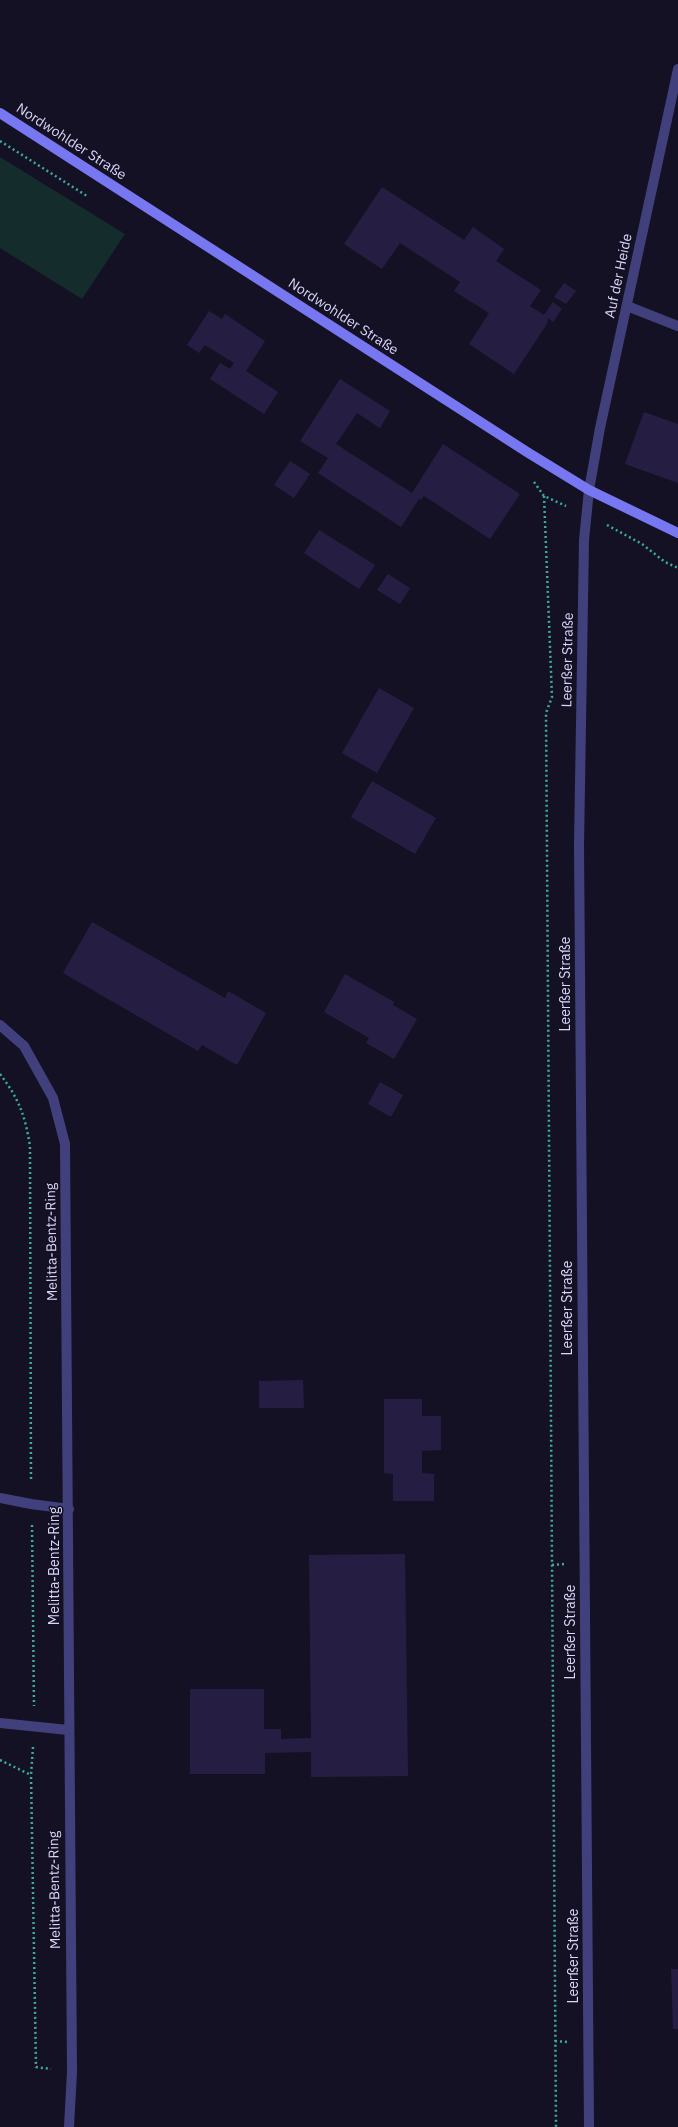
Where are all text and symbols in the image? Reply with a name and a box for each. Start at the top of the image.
street label: Nordwohlder Straße [13,100,129,184]
street label: Auf der Heide [602,232,636,320]
street label: Nordwohlder Straße [285,275,401,359]
street label: Leerßer Straße [559,612,577,708]
street label: Leerßer Straße [558,937,574,1031]
street label: Melitta-Bentz-Ring [43,1183,61,1301]
street label: Leerßer Straße [560,1261,576,1355]
street label: Melitta-Bentz-Ring [47,1507,63,1625]
street label: Leerßer Straße [563,1585,579,1679]
street label: Melitta-Bentz-Ring [46,1831,64,1949]
street label: Leerßer Straße [566,1909,582,2003]

